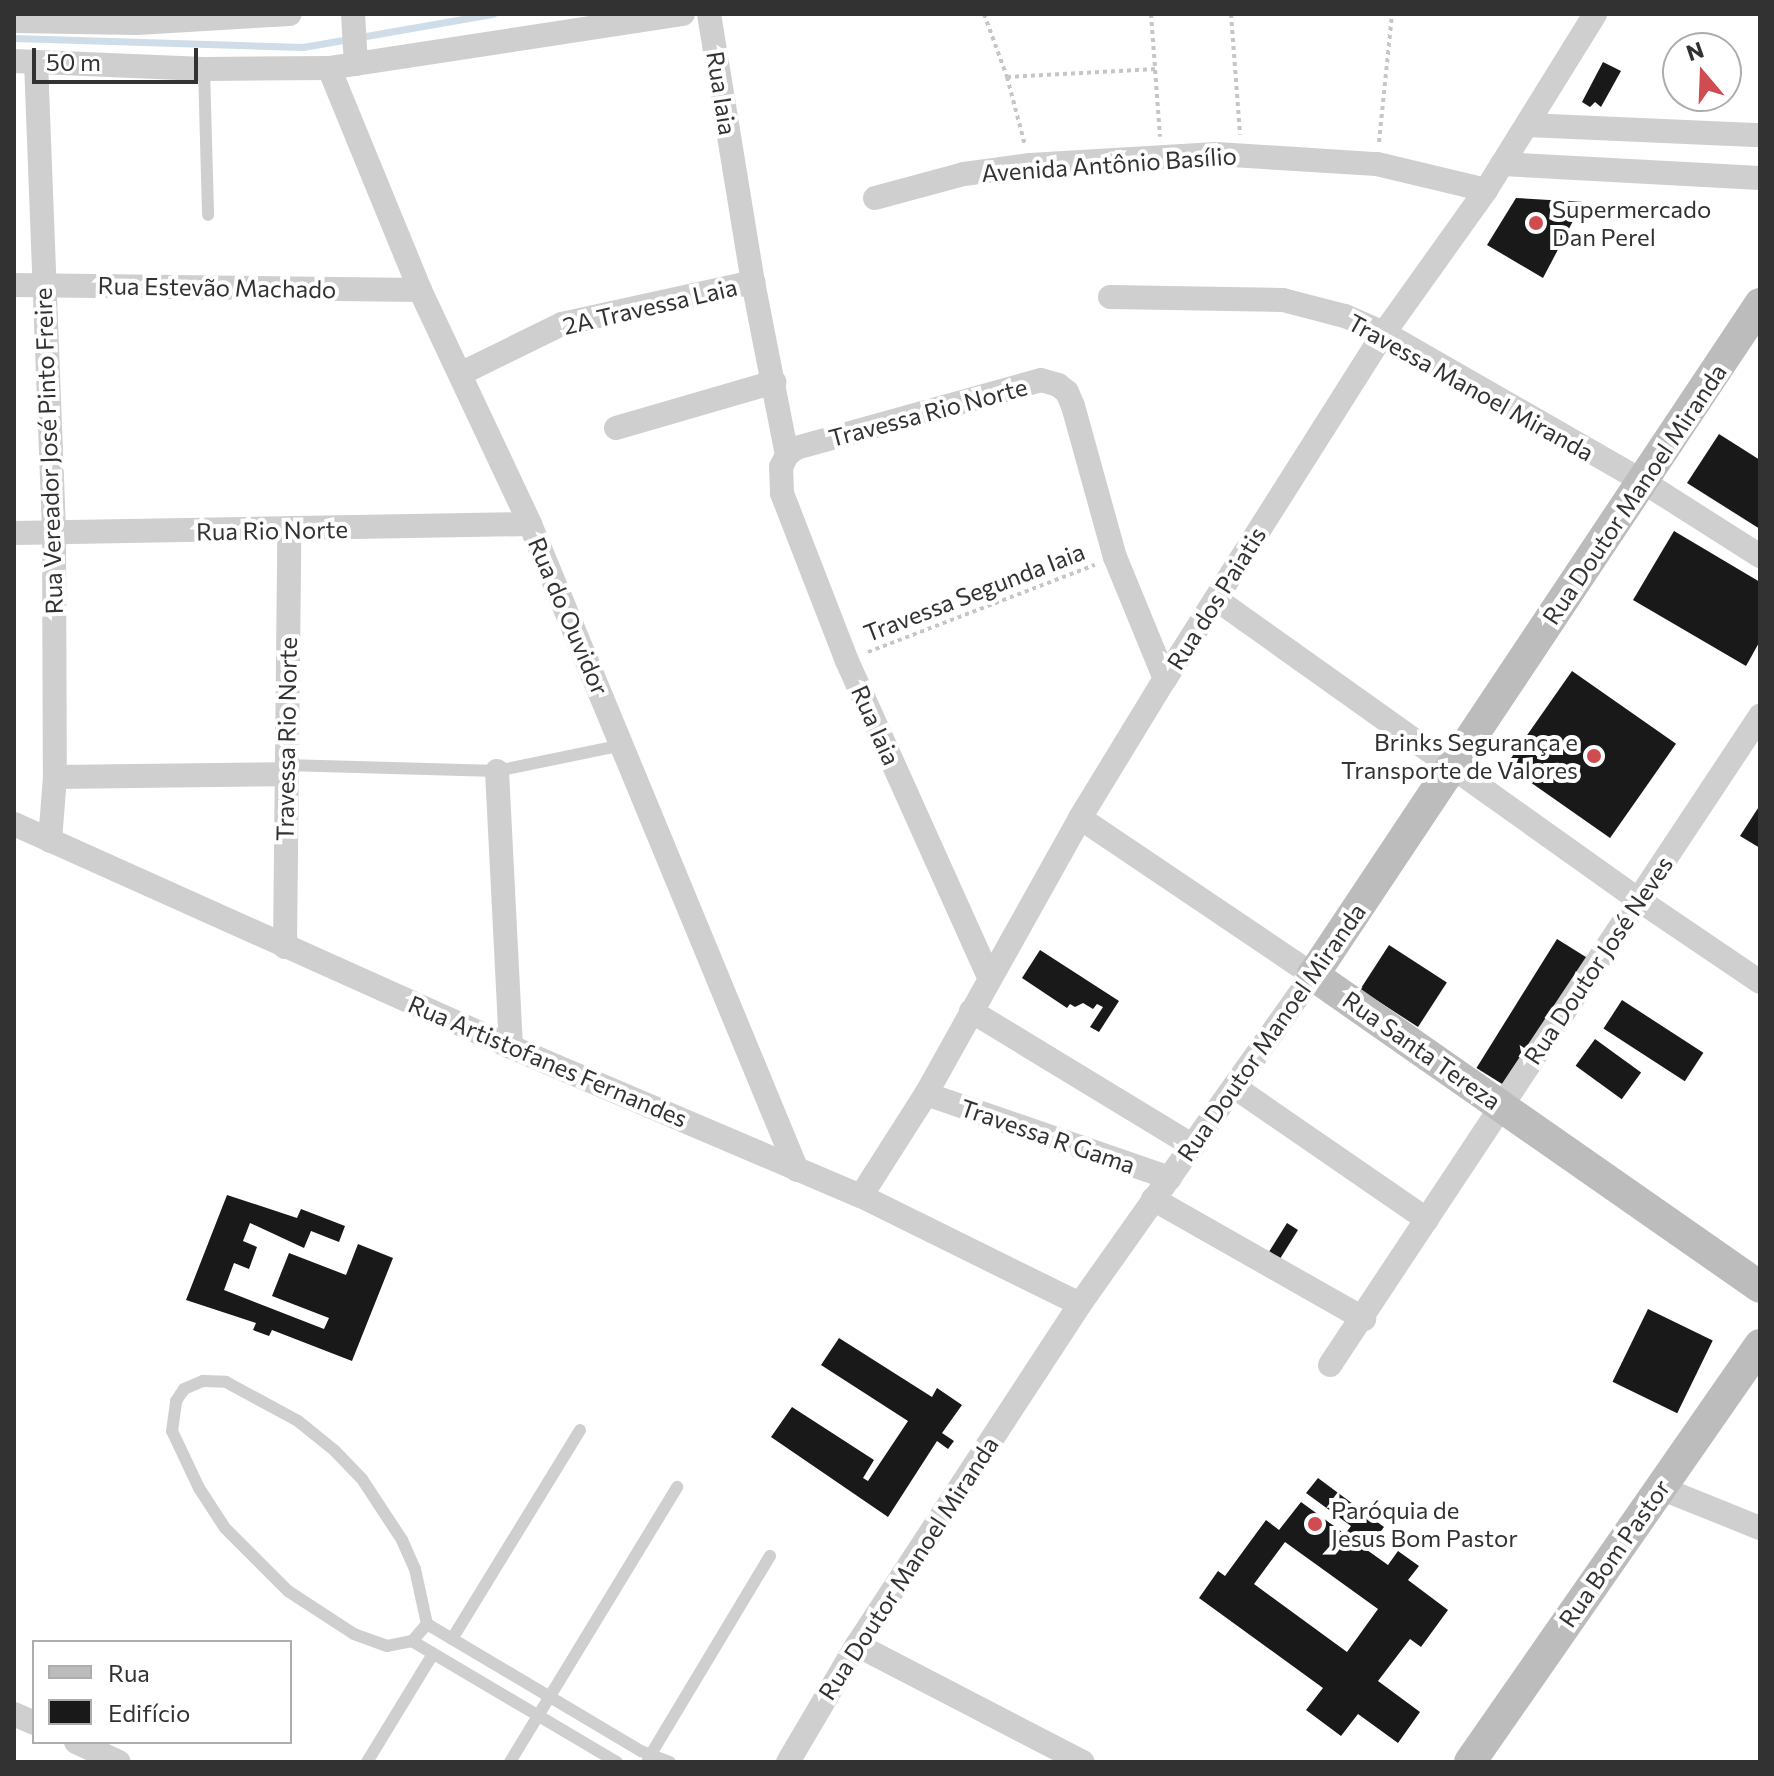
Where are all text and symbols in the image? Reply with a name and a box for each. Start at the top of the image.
scale bar [36,32,202,82]
north arrow [1662,32,1742,112]
text: N [1682,35,1707,66]
text: 50 m [46,47,101,76]
street label: Rua Iaia [701,49,743,137]
street label: Avenida Antônio Basílio [980,141,1238,187]
place label: Supermercado Dan Perel [1552,195,1711,251]
marker: Supermercado Dan Perel [1527,214,1545,232]
street label: Rua Estevão Machado [97,271,337,303]
street label: 2A Travessa Laia [560,272,740,340]
street label: Rua Vereador José Pinto Freire [28,287,68,615]
street label: Travessa Manoel Miranda [1343,307,1599,467]
street label: Rua Doutor Manoel Miranda [1536,358,1732,630]
street label: Travessa Rio Norte [826,372,1030,452]
street label: Rua Rio Norte [196,514,348,546]
street label: Rua dos Paiatis [1161,521,1271,675]
street label: Rua do Ouvidor [523,533,615,699]
street label: Travessa Segunda Iaia [859,537,1089,647]
street label: Travessa Rio Norte [270,637,302,841]
street label: Rua Iaia [846,681,906,769]
place label: Brinks Segurança e Transporte de Valores [1341,728,1578,784]
marker: Brinks Segurança e Transporte de Valores [1585,747,1603,765]
street label: Rua Doutor José Neves [1517,850,1679,1070]
street label: Rua Doutor Manoel Miranda [1171,898,1371,1166]
street label: Rua Santa Tereza [1337,985,1507,1115]
street label: Rua Artistofanes Fernandes [404,989,692,1133]
street label: Travessa R Gama [957,1093,1139,1179]
street label: Rua Doutor Manoel Miranda [812,1431,1004,1705]
street label: Rua Bom Pastor [1552,1474,1676,1632]
place label: Paróquia de Jesus Bom Pastor [1331,1496,1518,1552]
marker: Paróquia de Jesus Bom Pastor [1306,1515,1324,1533]
legend [32,1640,292,1744]
text: Rua [108,1658,150,1687]
text: Edifício [108,1698,190,1727]

